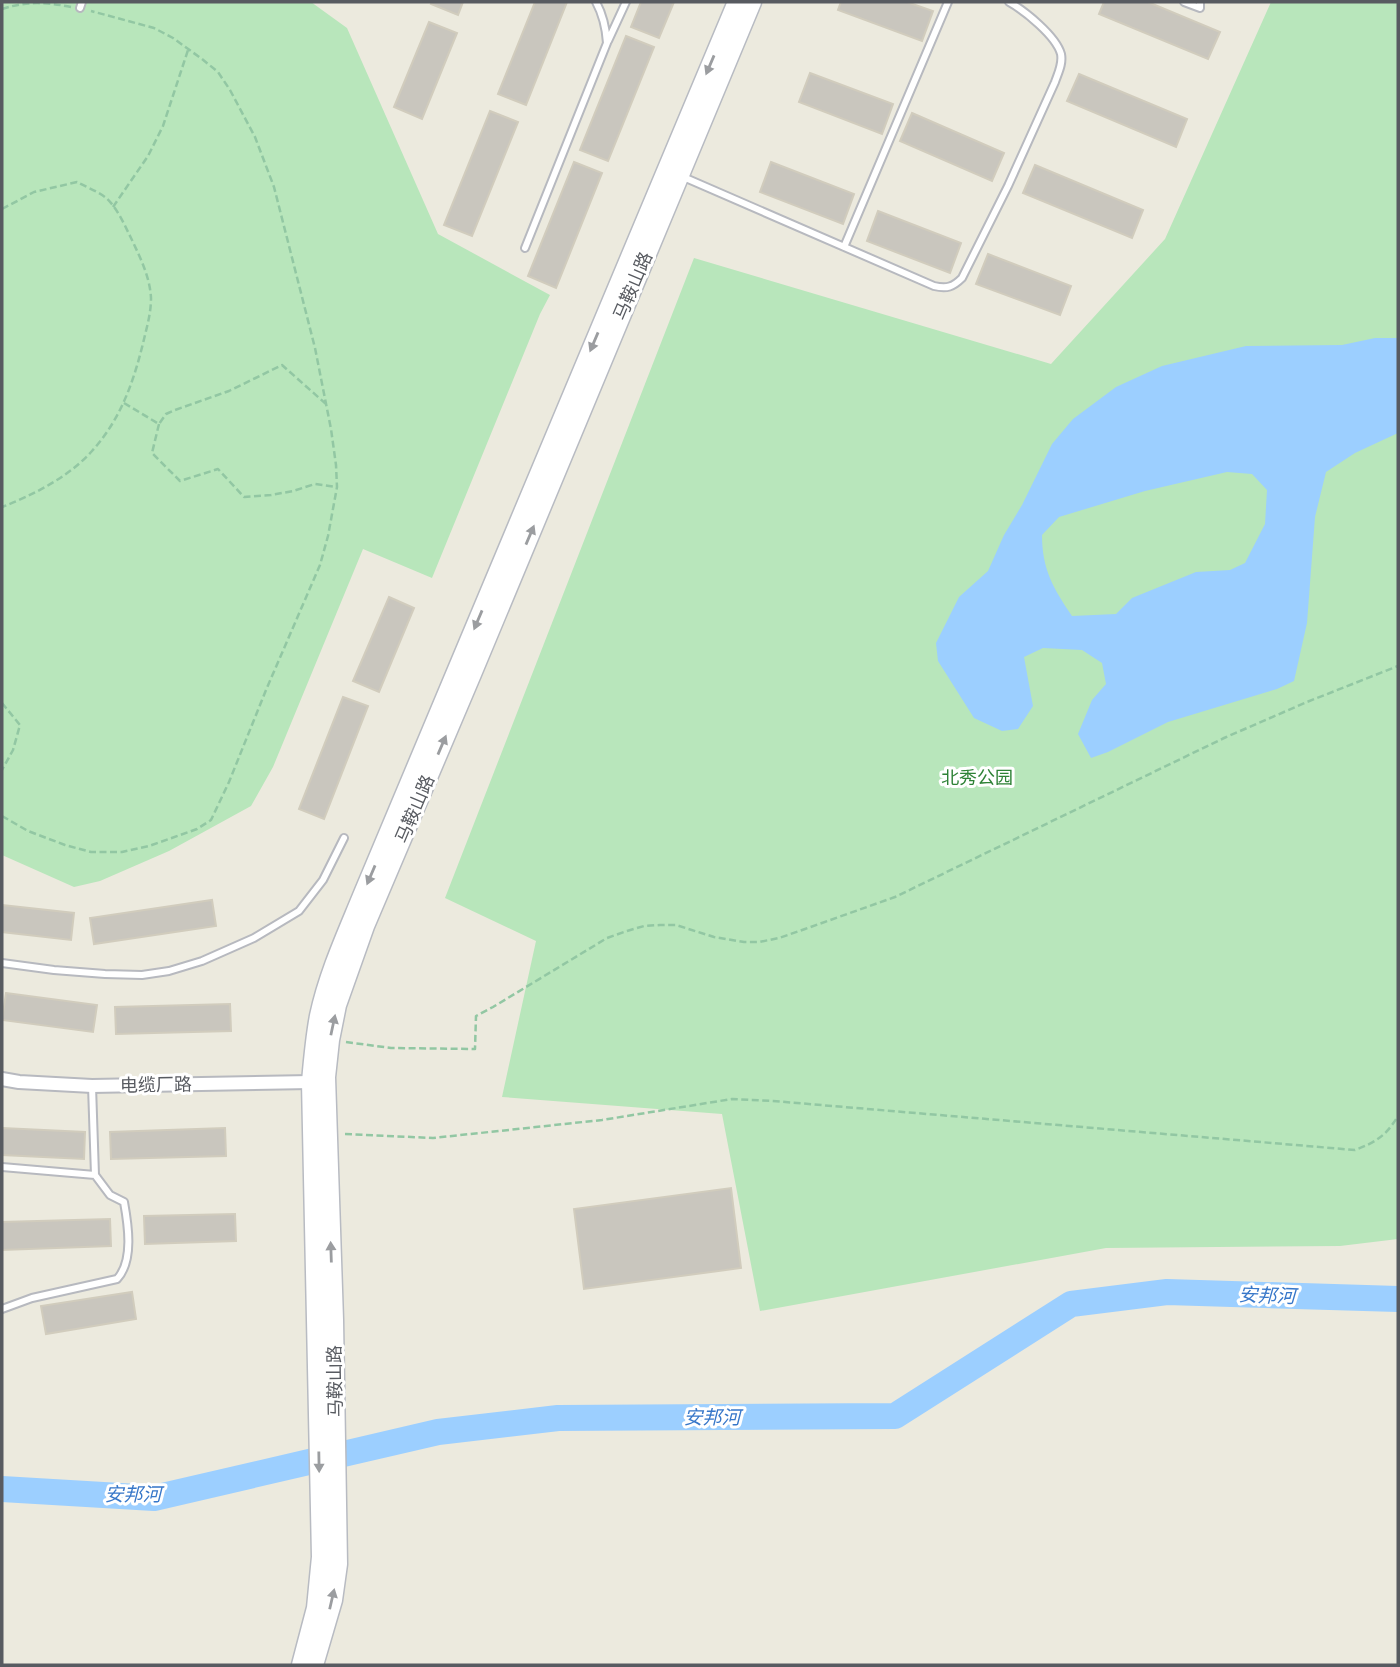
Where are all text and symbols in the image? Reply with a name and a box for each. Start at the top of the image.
one-way arrow [704,54,715,75]
street label: 马鞍山路 [609,249,657,323]
one-way arrow [588,332,599,353]
one-way arrow [525,525,536,546]
one-way arrow [472,610,483,631]
one-way arrow [436,735,448,755]
park label: 北秀公园 [941,767,1013,789]
street label: 马鞍山路 [391,772,439,846]
one-way arrow [365,865,377,885]
one-way arrow [327,1014,338,1036]
street label: 电缆厂路 [120,1073,192,1097]
one-way arrow [326,1241,337,1263]
water label: 安邦河 [1238,1283,1300,1308]
street label: 马鞍山路 [323,1345,347,1417]
water label: 安邦河 [683,1406,744,1429]
one-way arrow [314,1451,325,1473]
water label: 安邦河 [104,1483,165,1506]
one-way arrow [327,1588,338,1610]

